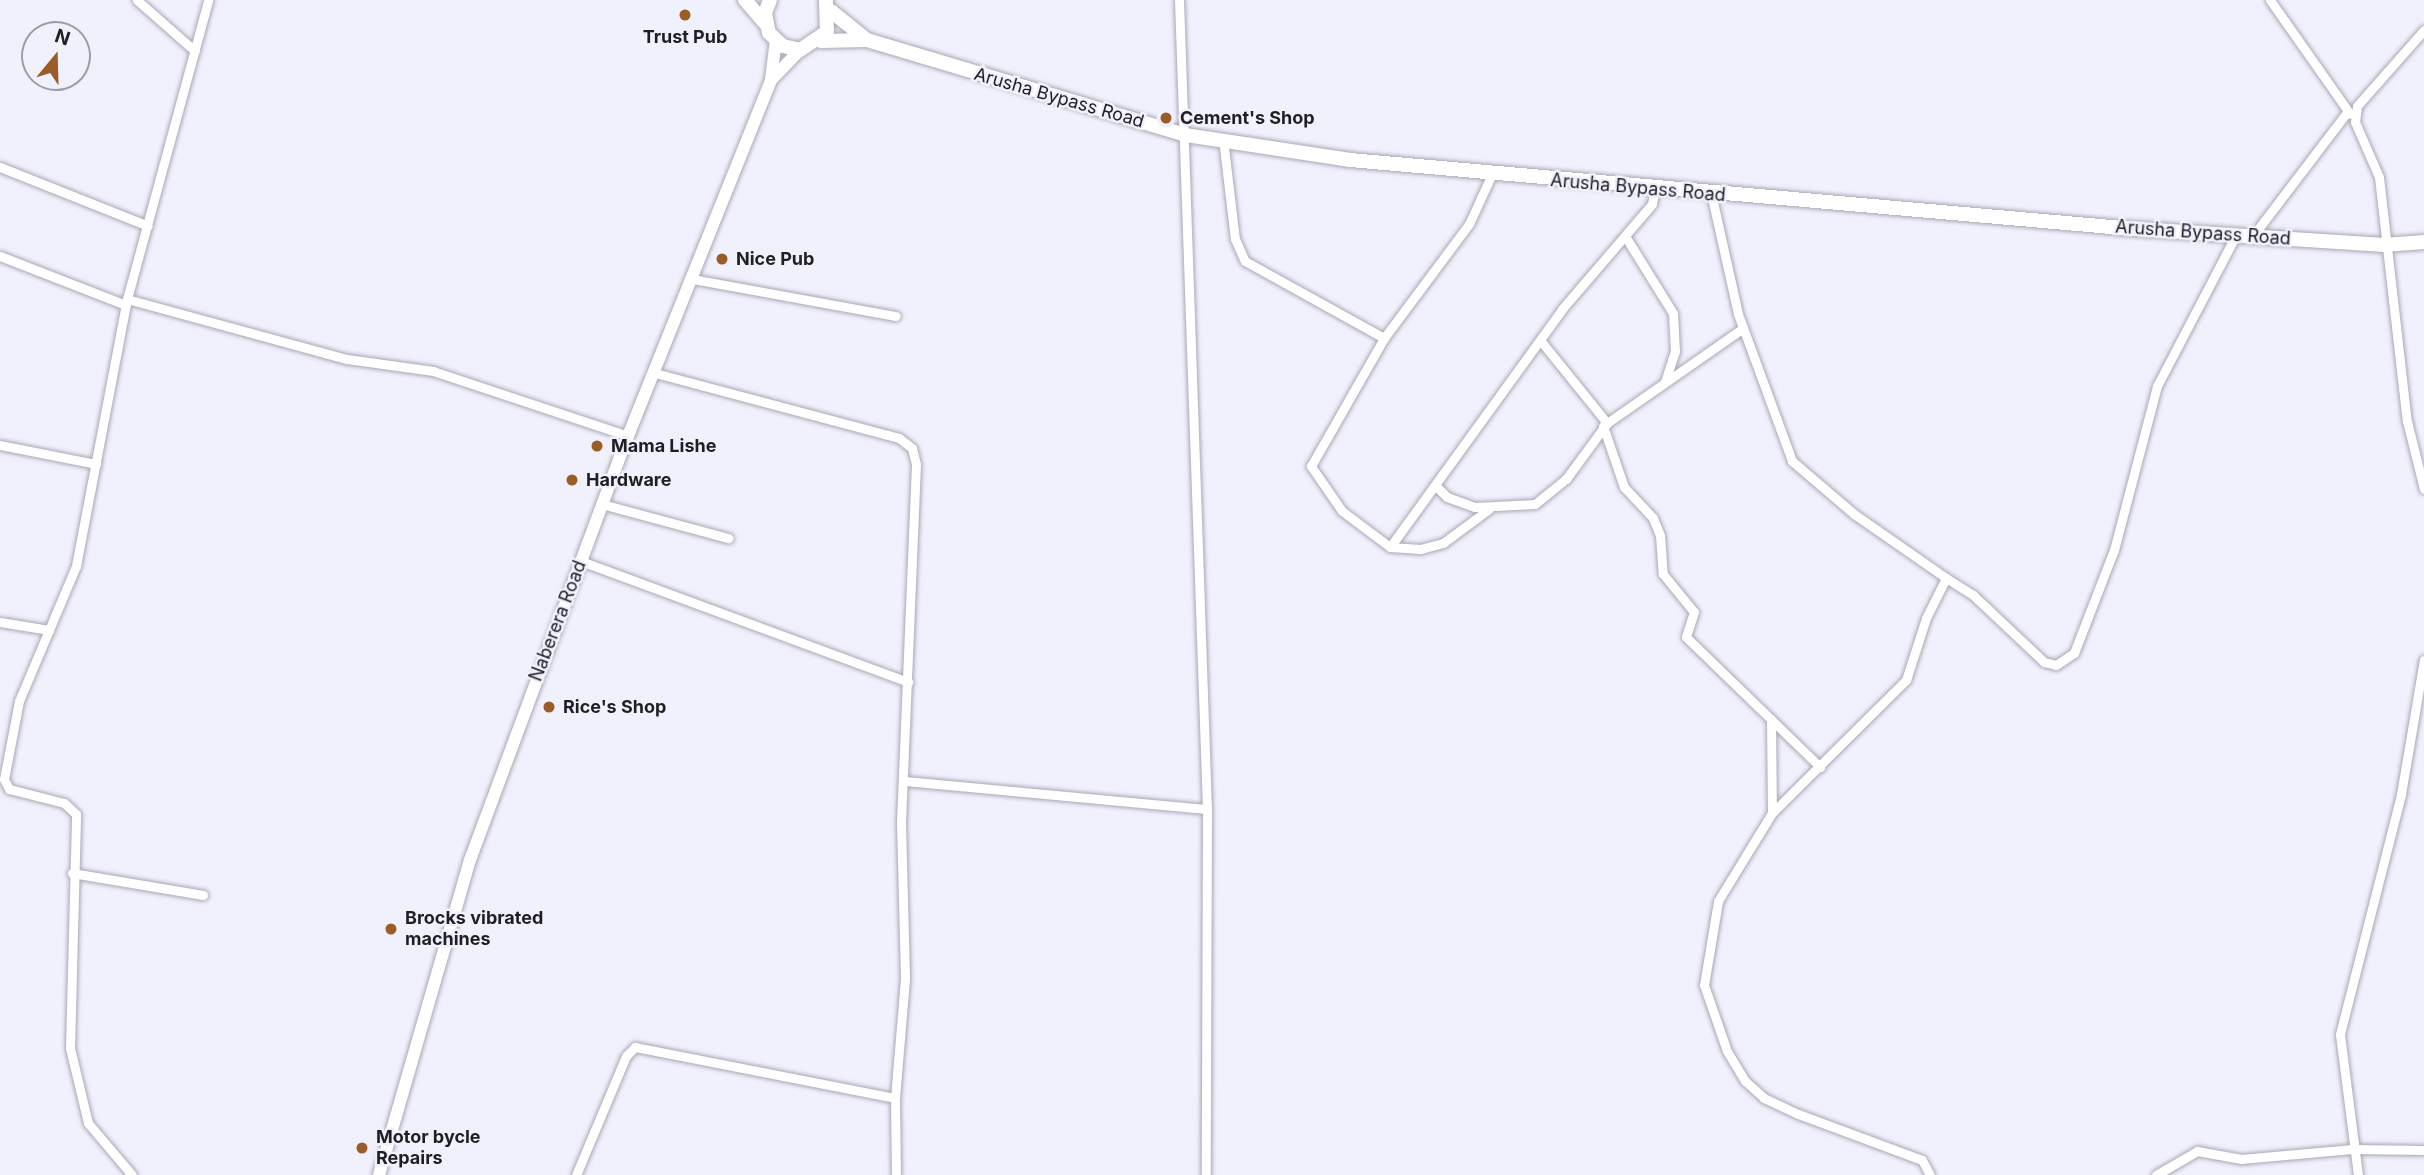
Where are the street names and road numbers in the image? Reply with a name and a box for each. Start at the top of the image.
street label: Arusha Bypass Road [972,63,1146,133]
street label: Arusha Bypass Road [1549,170,1727,206]
street label: Arusha Bypass Road [2115,216,2291,250]
street label: Naberera Road [525,558,591,684]

